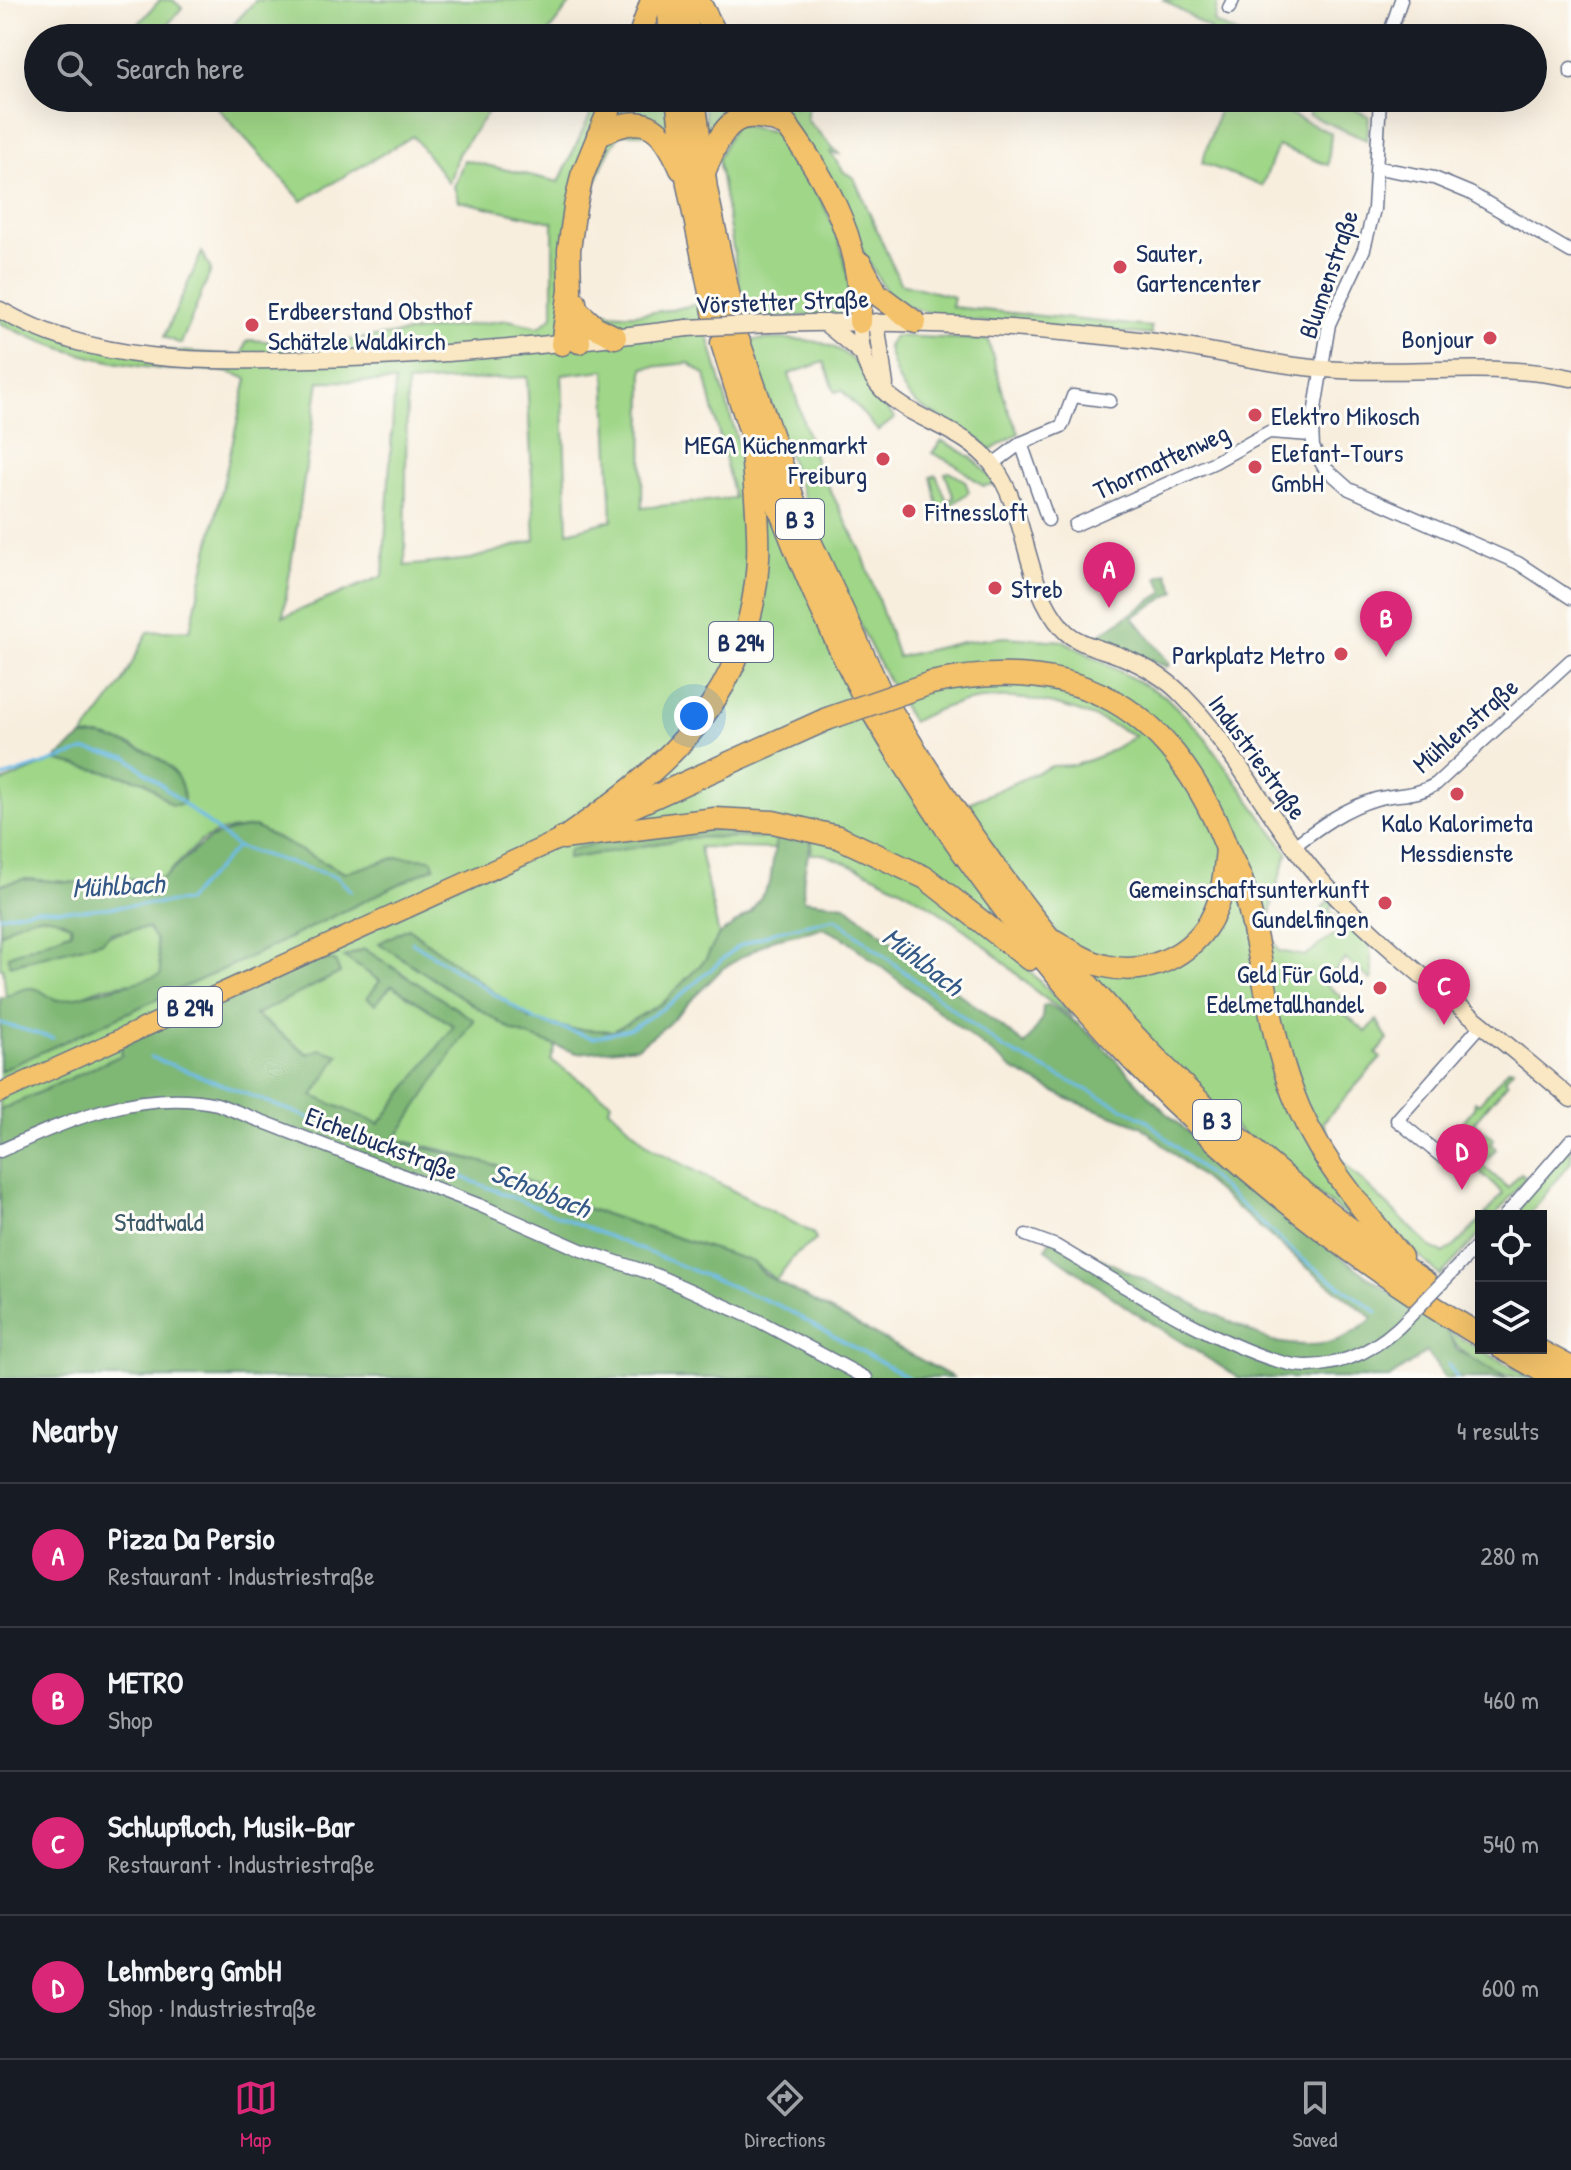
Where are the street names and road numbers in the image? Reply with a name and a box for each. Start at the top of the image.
street label: Blumenstraße [1290,205,1366,343]
street label: Vörstetter Straße [695,280,869,322]
street label: Thormattenweg [1088,414,1234,508]
road number: B 3 [776,499,824,539]
road number: B 294 [709,622,773,662]
street label: Mühlenstraße [1405,669,1525,781]
street label: Industriestraße [1201,687,1315,827]
road number: B 294 [158,987,222,1027]
street label: Eichelbuckstraße [301,1098,463,1188]
road number: B 3 [1193,1100,1241,1140]

